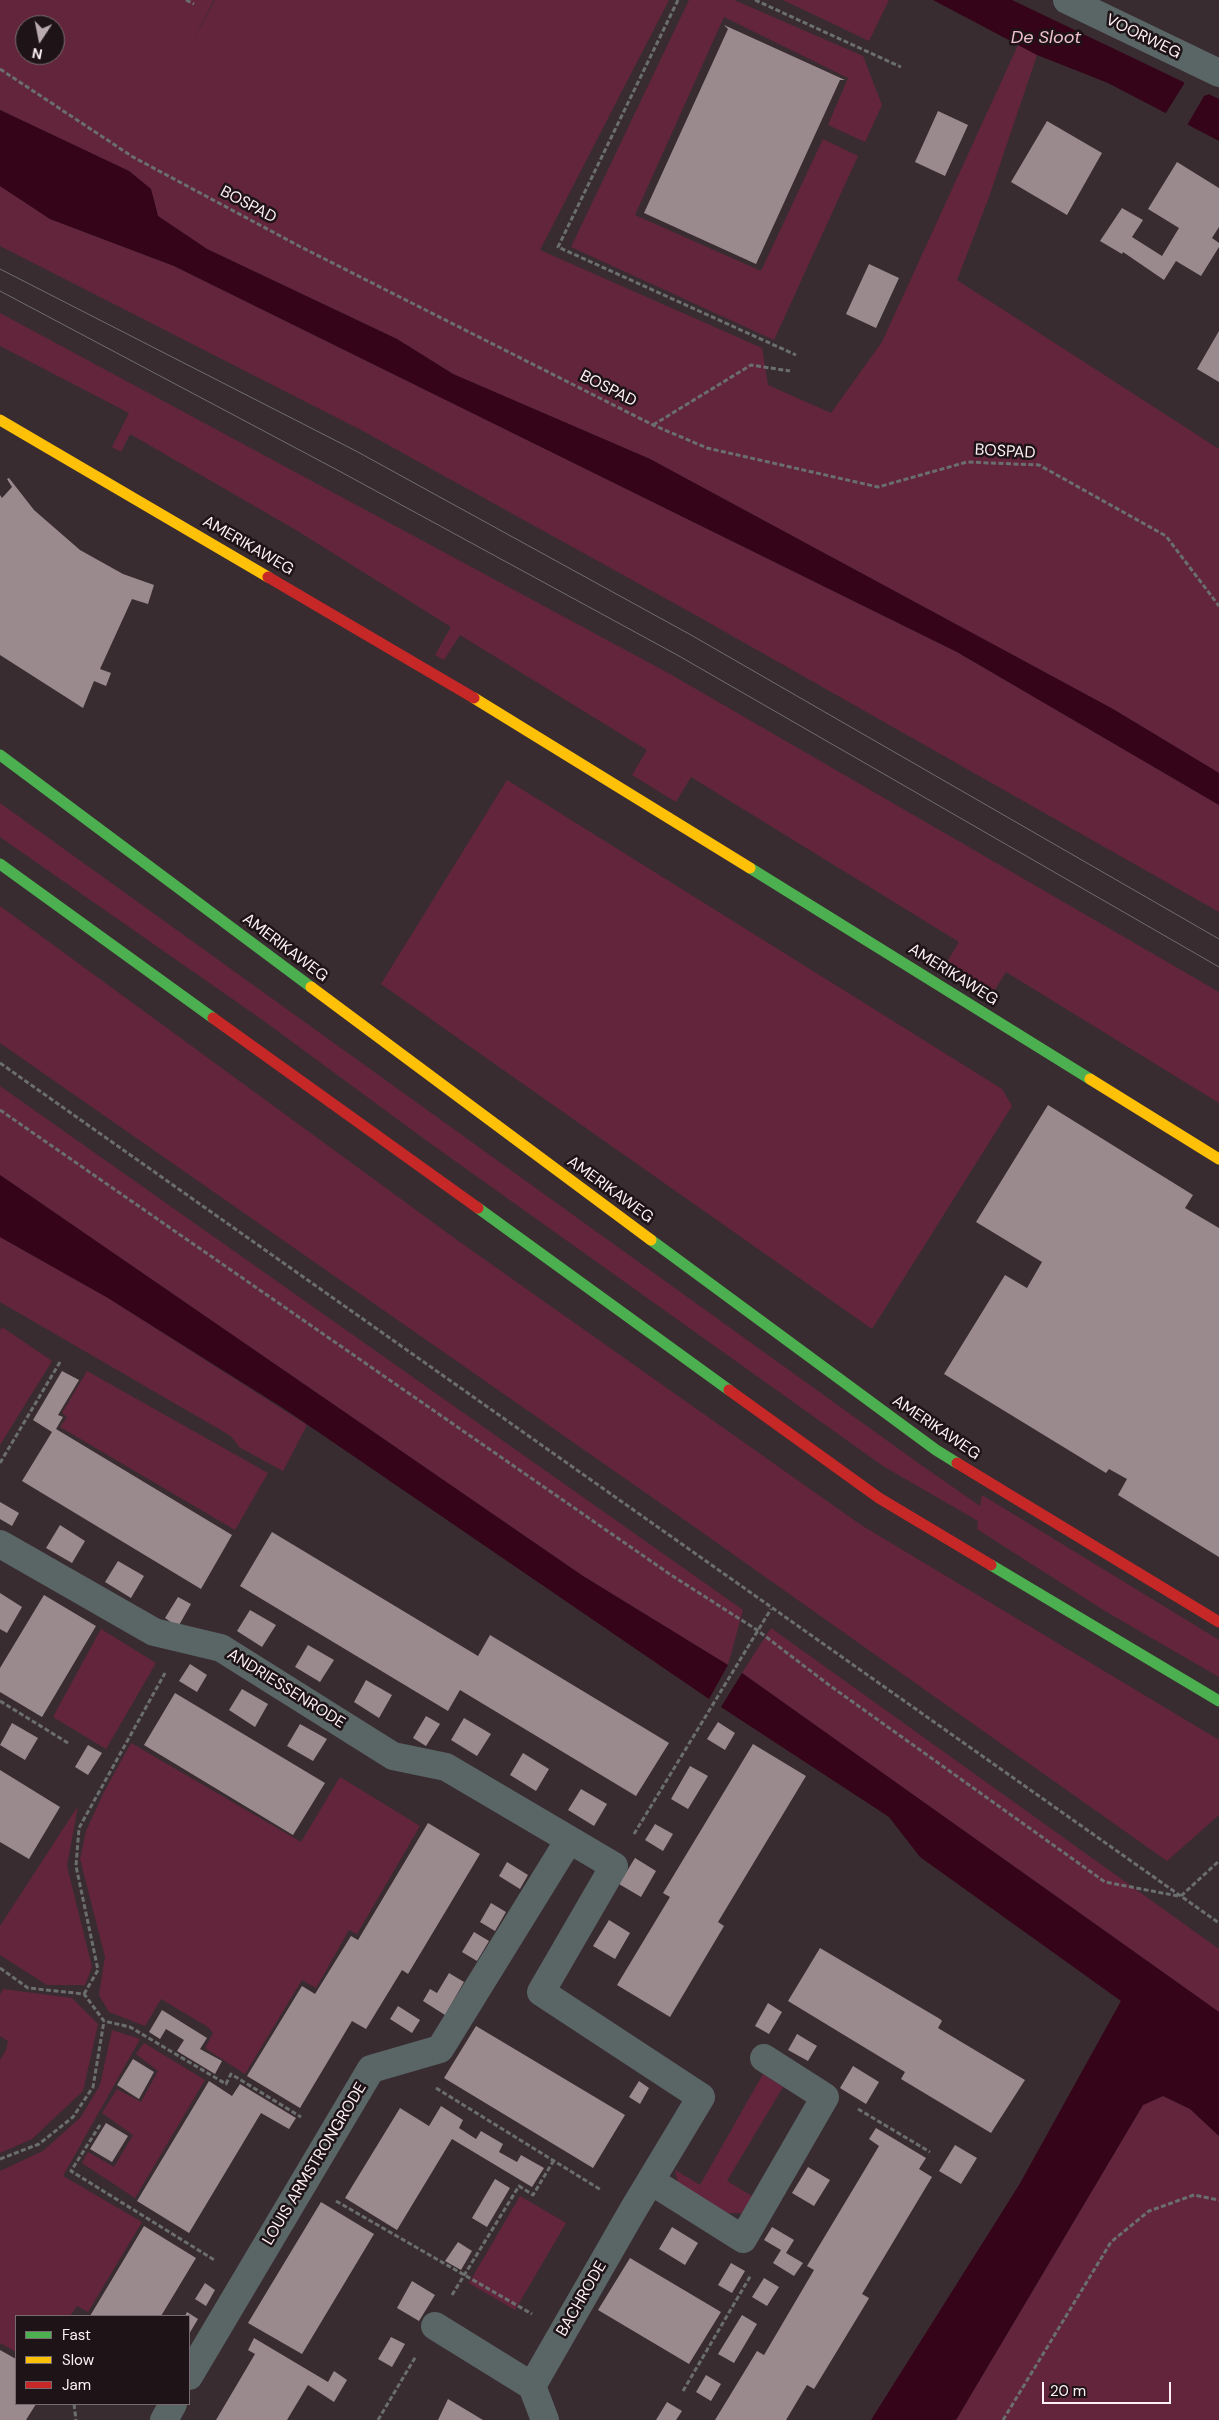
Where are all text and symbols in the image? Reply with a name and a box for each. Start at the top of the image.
street label: VOORWEG [1102,11,1184,63]
north arrow [15,15,65,65]
water label: De Sloot [1011,27,1081,49]
text: N [31,44,44,64]
street label: BOSPAD [217,182,279,228]
street label: BOSPAD [577,367,639,411]
street label: BOSPAD [974,441,1036,463]
street label: AMERIKAWEG [199,512,297,580]
street label: AMERIKAWEG [239,910,331,986]
street label: AMERIKAWEG [905,940,1001,1010]
street label: AMERIKAWEG [563,1152,657,1228]
street label: AMERIKAWEG [888,1392,984,1464]
street label: ANDRIESSENRODE [223,1645,349,1733]
street label: LOUIS ARMSTRONGRODE [259,2079,371,2249]
street label: BACHRODE [553,2258,611,2340]
legend [15,2315,190,2405]
text: Fast [62,2325,91,2345]
text: Slow [62,2350,94,2370]
scale bar [1044,2372,1173,2404]
text: Jam [62,2375,91,2395]
text: 20 m [1050,2381,1086,2401]

